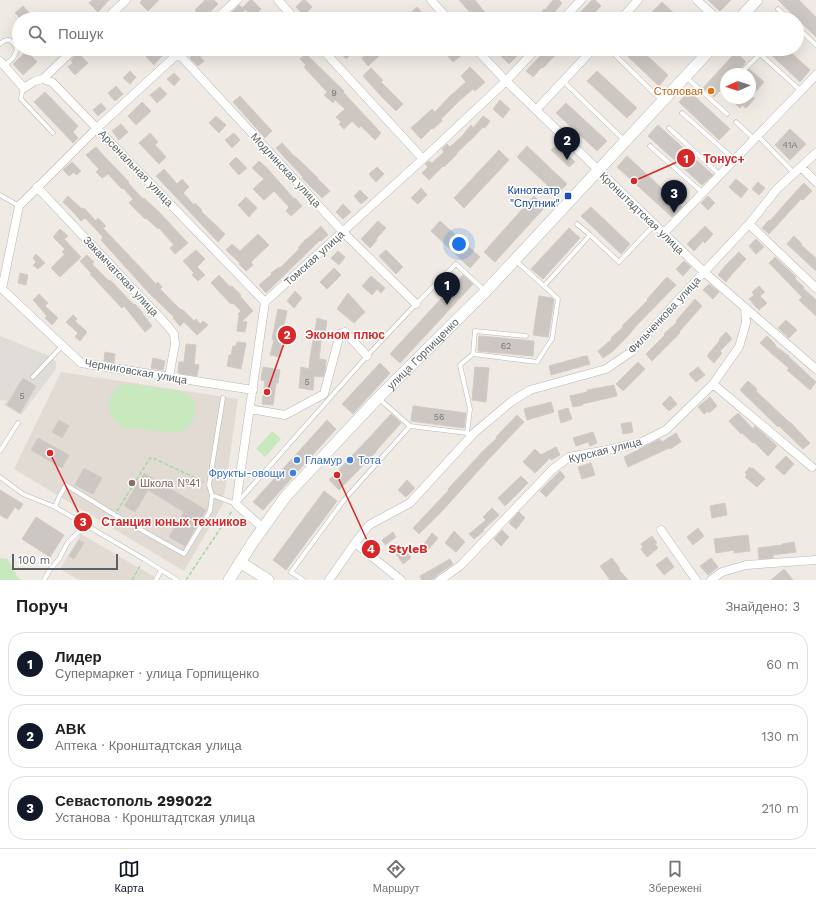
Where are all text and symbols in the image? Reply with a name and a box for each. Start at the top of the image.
search box [12,12,804,56]
icon: search [26,23,48,45]
text: Пошук [58,25,103,43]
north arrow [720,68,756,104]
place label: Столовая [654,85,703,98]
marker: Столовая [706,86,716,96]
house number: 9 [331,88,337,98]
street label: Арсенальная улица [96,127,176,210]
pin: 2 [554,127,580,160]
street label: Модлинская улица [248,130,324,211]
house number: 41А [783,140,797,150]
callout: Тонус+ [676,146,753,170]
text: 1 [683,152,689,166]
text: Тонус+ [703,152,745,166]
street label: Кронштадтская улица [597,170,687,258]
pin: 3 [661,180,687,213]
place label: Кинотеатр "Спутник" [507,184,560,210]
marker: Кинотеатр "Спутник" [563,191,573,201]
street label: Томская улица [282,227,348,289]
street label: Закамчатская улица [80,234,162,320]
your location [449,234,469,254]
pin: 1 [434,272,460,305]
street label: Фильченкова улица [625,273,704,357]
street label: улица Горпищенко [385,316,462,392]
callout: Эконом плюс [277,323,393,347]
text: 2 [283,328,291,342]
text: Эконом плюс [305,328,385,342]
house number: 62 [501,341,511,351]
street label: Черниговская улица [84,356,189,387]
house number: 5 [304,377,310,387]
house number: 5 [19,391,25,401]
house number: 56 [434,412,444,422]
street label: Курская улица [567,435,644,466]
place label: Гламур [305,454,342,467]
place label: Тота [358,454,382,467]
marker: Гламур [292,455,302,465]
marker: Тота [345,455,355,465]
place label: Фрукты-овощи [209,467,285,480]
marker: Фрукты-овощи [288,468,298,478]
place label: Школа №41 [140,477,200,490]
marker: Школа №41 [127,478,137,488]
callout: Станция юных техников [73,510,255,534]
text: 3 [79,515,87,529]
text: Станция юных техников [101,515,247,529]
callout: StyleB [361,537,435,561]
text: 4 [367,542,375,556]
text: StyleB [389,542,427,556]
scale bar [12,552,118,571]
text: 100 m [18,554,50,567]
text: Поруч [16,596,68,616]
text: Знайдено: 3 [725,599,800,614]
text: Лидер [55,648,102,666]
text: 1 [27,657,33,672]
text: 60 m [766,657,799,672]
text: Супермаркет · улица Горпищенко [55,666,259,681]
text: АВК [55,720,86,738]
text: 2 [26,729,34,744]
text: 130 m [761,729,799,744]
text: Аптека · Кронштадтская улица [55,738,242,753]
text: Севастополь 299022 [55,792,212,810]
text: 3 [26,801,34,816]
text: 210 m [761,801,799,816]
text: Установа · Кронштадтская улица [55,810,255,825]
tab: Карта [114,858,144,895]
tab: Маршрут [373,858,420,895]
tab: Збережені [649,858,702,895]

